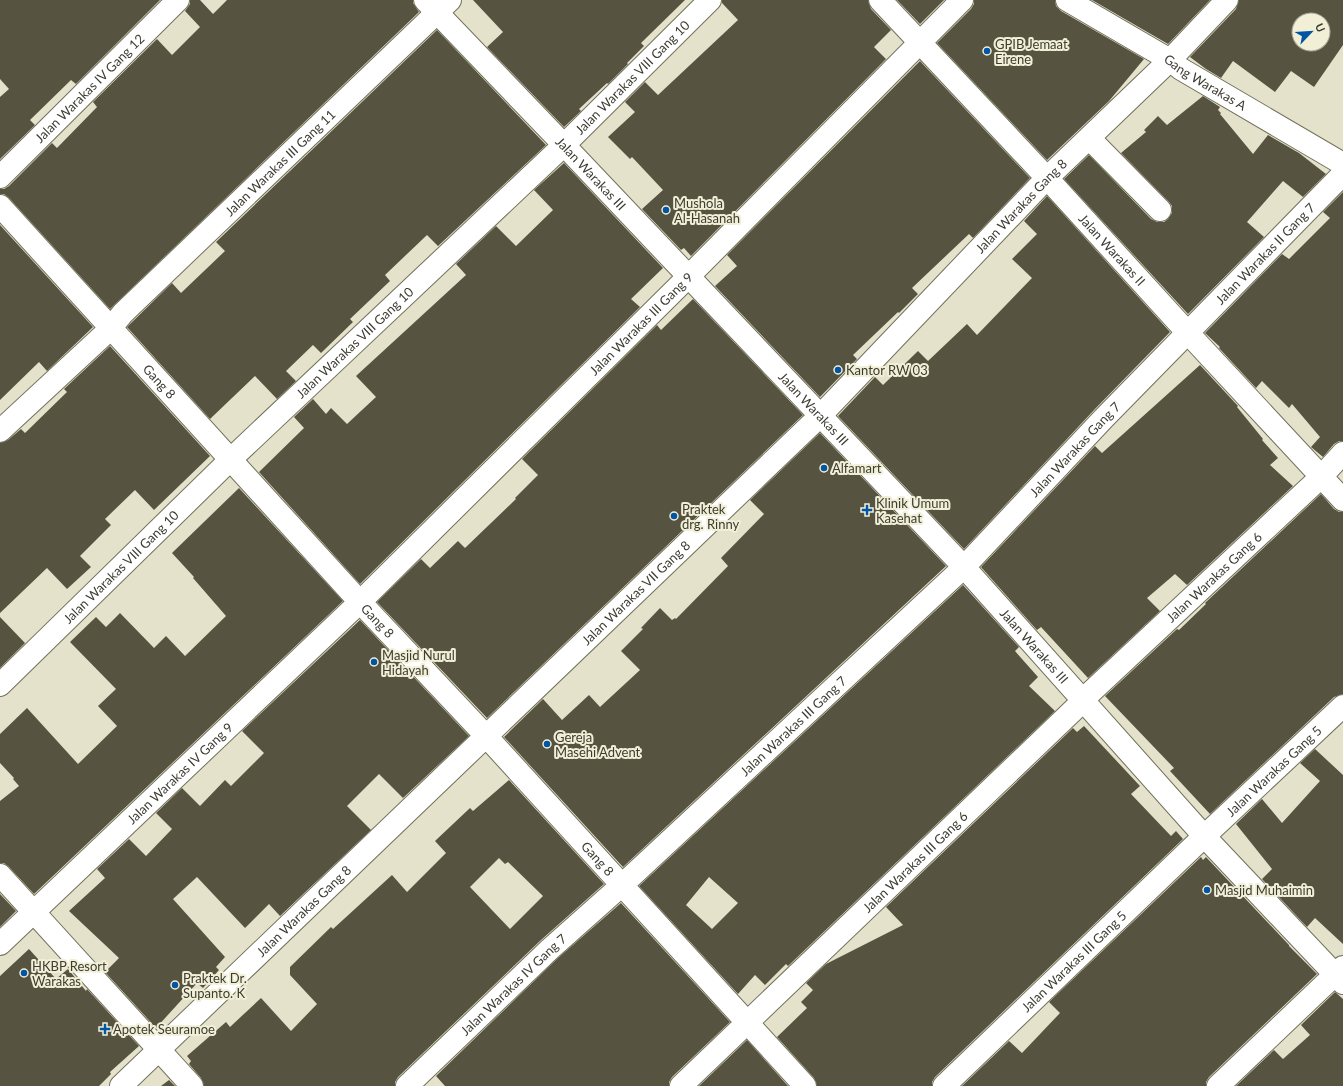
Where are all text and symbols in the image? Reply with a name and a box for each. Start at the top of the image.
north arrow [1291,12,1331,52]
street label: Jalan Warakas VIII Gang 10 [572,17,693,138]
text: U [1313,21,1328,34]
street label: Jalan Warakas IV Gang 12 [31,30,147,146]
place label: GPIB Jemaat Eirene [995,36,1068,67]
marker: GPIB Jemaat Eirene [982,46,992,56]
street label: Gang Warakas A [1162,51,1249,114]
street label: Jalan Warakas III Gang 11 [222,106,339,219]
street label: Jalan Warakas III [552,133,629,213]
street label: Jalan Warakas Gang 8 [972,155,1070,256]
place label: Mushola Al-Hasanah [674,195,740,226]
street label: Jalan Warakas II Gang 7 [1212,199,1319,308]
marker: Mushola Al-Hasanah [661,205,671,215]
street label: Jalan Warakas II [1076,211,1149,289]
street label: Jalan Warakas III Gang 9 [586,269,696,378]
street label: Jalan Warakas VIII Gang 10 [293,283,417,401]
street label: Gang 8 [140,361,179,402]
place label: Kantor RW 03 [846,362,928,378]
marker: Kantor RW 03 [833,365,843,375]
street label: Jalan Warakas III [775,369,852,449]
street label: Jalan Warakas Gang 7 [1026,398,1124,500]
place label: Alfamart [832,460,882,476]
marker: Alfamart [819,463,829,473]
place label: Klinik Umum Kasehat [876,495,949,526]
place label: Praktek drg. Rinny [682,501,740,532]
marker: Klinik Umum Kasehat [861,504,873,516]
street label: Jalan Warakas VIII Gang 10 [60,507,182,627]
marker: Praktek drg. Rinny [669,511,679,521]
street label: Jalan Warakas Gang 6 [1163,529,1265,626]
street label: Jalan Warakas VII Gang 8 [578,537,693,648]
street label: Gang 8 [358,600,398,641]
street label: Jalan Warakas III [997,605,1072,687]
place label: Masjid Nurul Hidayah [382,647,455,678]
marker: Masjid Nurul Hidayah [369,657,379,667]
street label: Jalan Warakas III Gang 7 [737,672,850,779]
street label: Jalan Warakas IV Gang 9 [123,719,236,827]
street label: Jalan Warakas Gang 5 [1223,722,1325,820]
place label: Gereja Masehi Advent [555,729,641,760]
marker: Gereja Masehi Advent [542,739,552,749]
street label: Jalan Warakas III Gang 6 [859,808,971,916]
street label: Gang 8 [578,838,617,879]
street label: Jalan Warakas Gang 8 [253,862,354,960]
place label: Masjid Muhaimin [1215,882,1313,898]
marker: Masjid Muhaimin [1202,885,1212,895]
street label: Jalan Warakas III Gang 5 [1018,907,1130,1015]
street label: Jalan Warakas IV Gang 7 [457,930,570,1039]
place label: HKBP Resort Warakas [32,958,107,989]
marker: HKBP Resort Warakas [19,968,29,978]
place label: Praktek Dr. Supanto. K [183,970,247,1001]
marker: Praktek Dr. Supanto. K [170,980,180,990]
place label: Apotek Seuramoe [113,1021,215,1037]
marker: Apotek Seuramoe [100,1024,110,1034]

